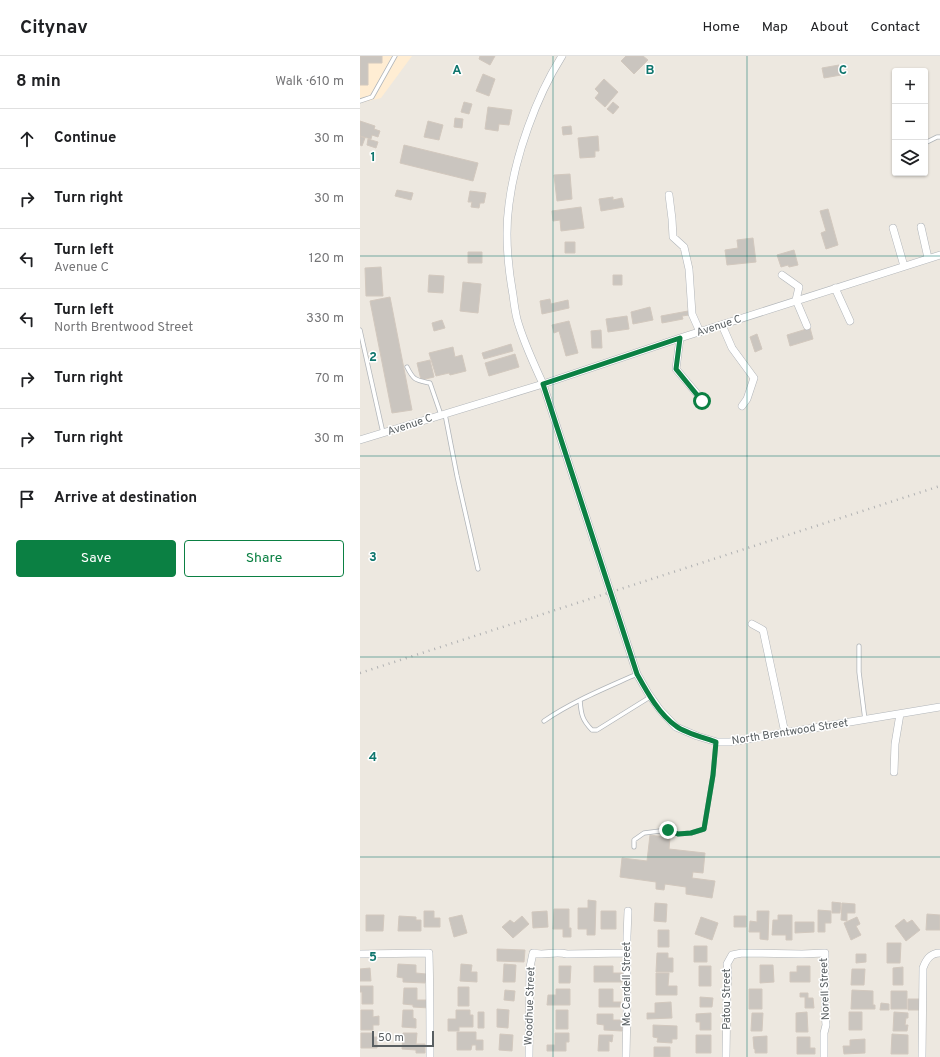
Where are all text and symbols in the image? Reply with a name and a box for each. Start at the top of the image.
text: Citynav [20,16,88,40]
text: Home [703,19,740,36]
text: Map [762,19,788,36]
text: About [810,19,849,36]
text: Contact [871,19,920,36]
text: A [452,63,462,79]
text: B [646,63,655,79]
text: C [839,63,847,79]
map controls [892,68,928,176]
button: + [892,68,928,104]
text: 8 min [16,71,61,93]
text: Walk · 610 m [275,74,344,90]
button: − [892,104,928,140]
icon: ahead [16,128,38,150]
text: Continue [54,129,116,148]
text: 30 m [314,131,344,147]
button: layers [892,140,928,176]
text: 1 [370,150,376,166]
icon: right [16,188,38,210]
text: Turn right [54,189,123,208]
text: 30 m [314,191,344,207]
text: Turn left [54,241,114,260]
icon: left [16,248,38,270]
text: 120 m [309,251,344,267]
text: Avenue C [54,260,109,276]
text: Turn left [54,301,114,320]
icon: left [16,308,38,330]
text: 330 m [306,311,344,327]
street label: Avenue C [695,312,743,340]
text: North Brentwood Street [54,320,193,336]
text: 2 [369,350,377,366]
icon: right [16,368,38,390]
text: Turn right [54,369,123,388]
text: 70 m [315,371,344,387]
route start [693,392,711,410]
street label: Avenue C [386,411,434,439]
icon: right [16,428,38,450]
text: Turn right [54,429,123,448]
text: 30 m [314,431,344,447]
icon: arrive [16,488,38,510]
text: Arrive at destination [54,489,197,508]
button: Save [16,540,176,577]
button: Share [184,540,344,577]
text: 3 [369,550,377,566]
street label: North Brentwood Street [731,716,849,748]
text: 4 [369,750,377,766]
route end [659,821,677,839]
street label: Mc Cardell Street [620,942,634,1026]
text: 5 [369,950,377,966]
street label: Norell Street [817,958,833,1020]
street label: Woodhue Street [522,966,538,1046]
street label: Patou Street [720,968,734,1030]
scale bar [372,1029,434,1048]
text: 50 m [378,1031,404,1045]

